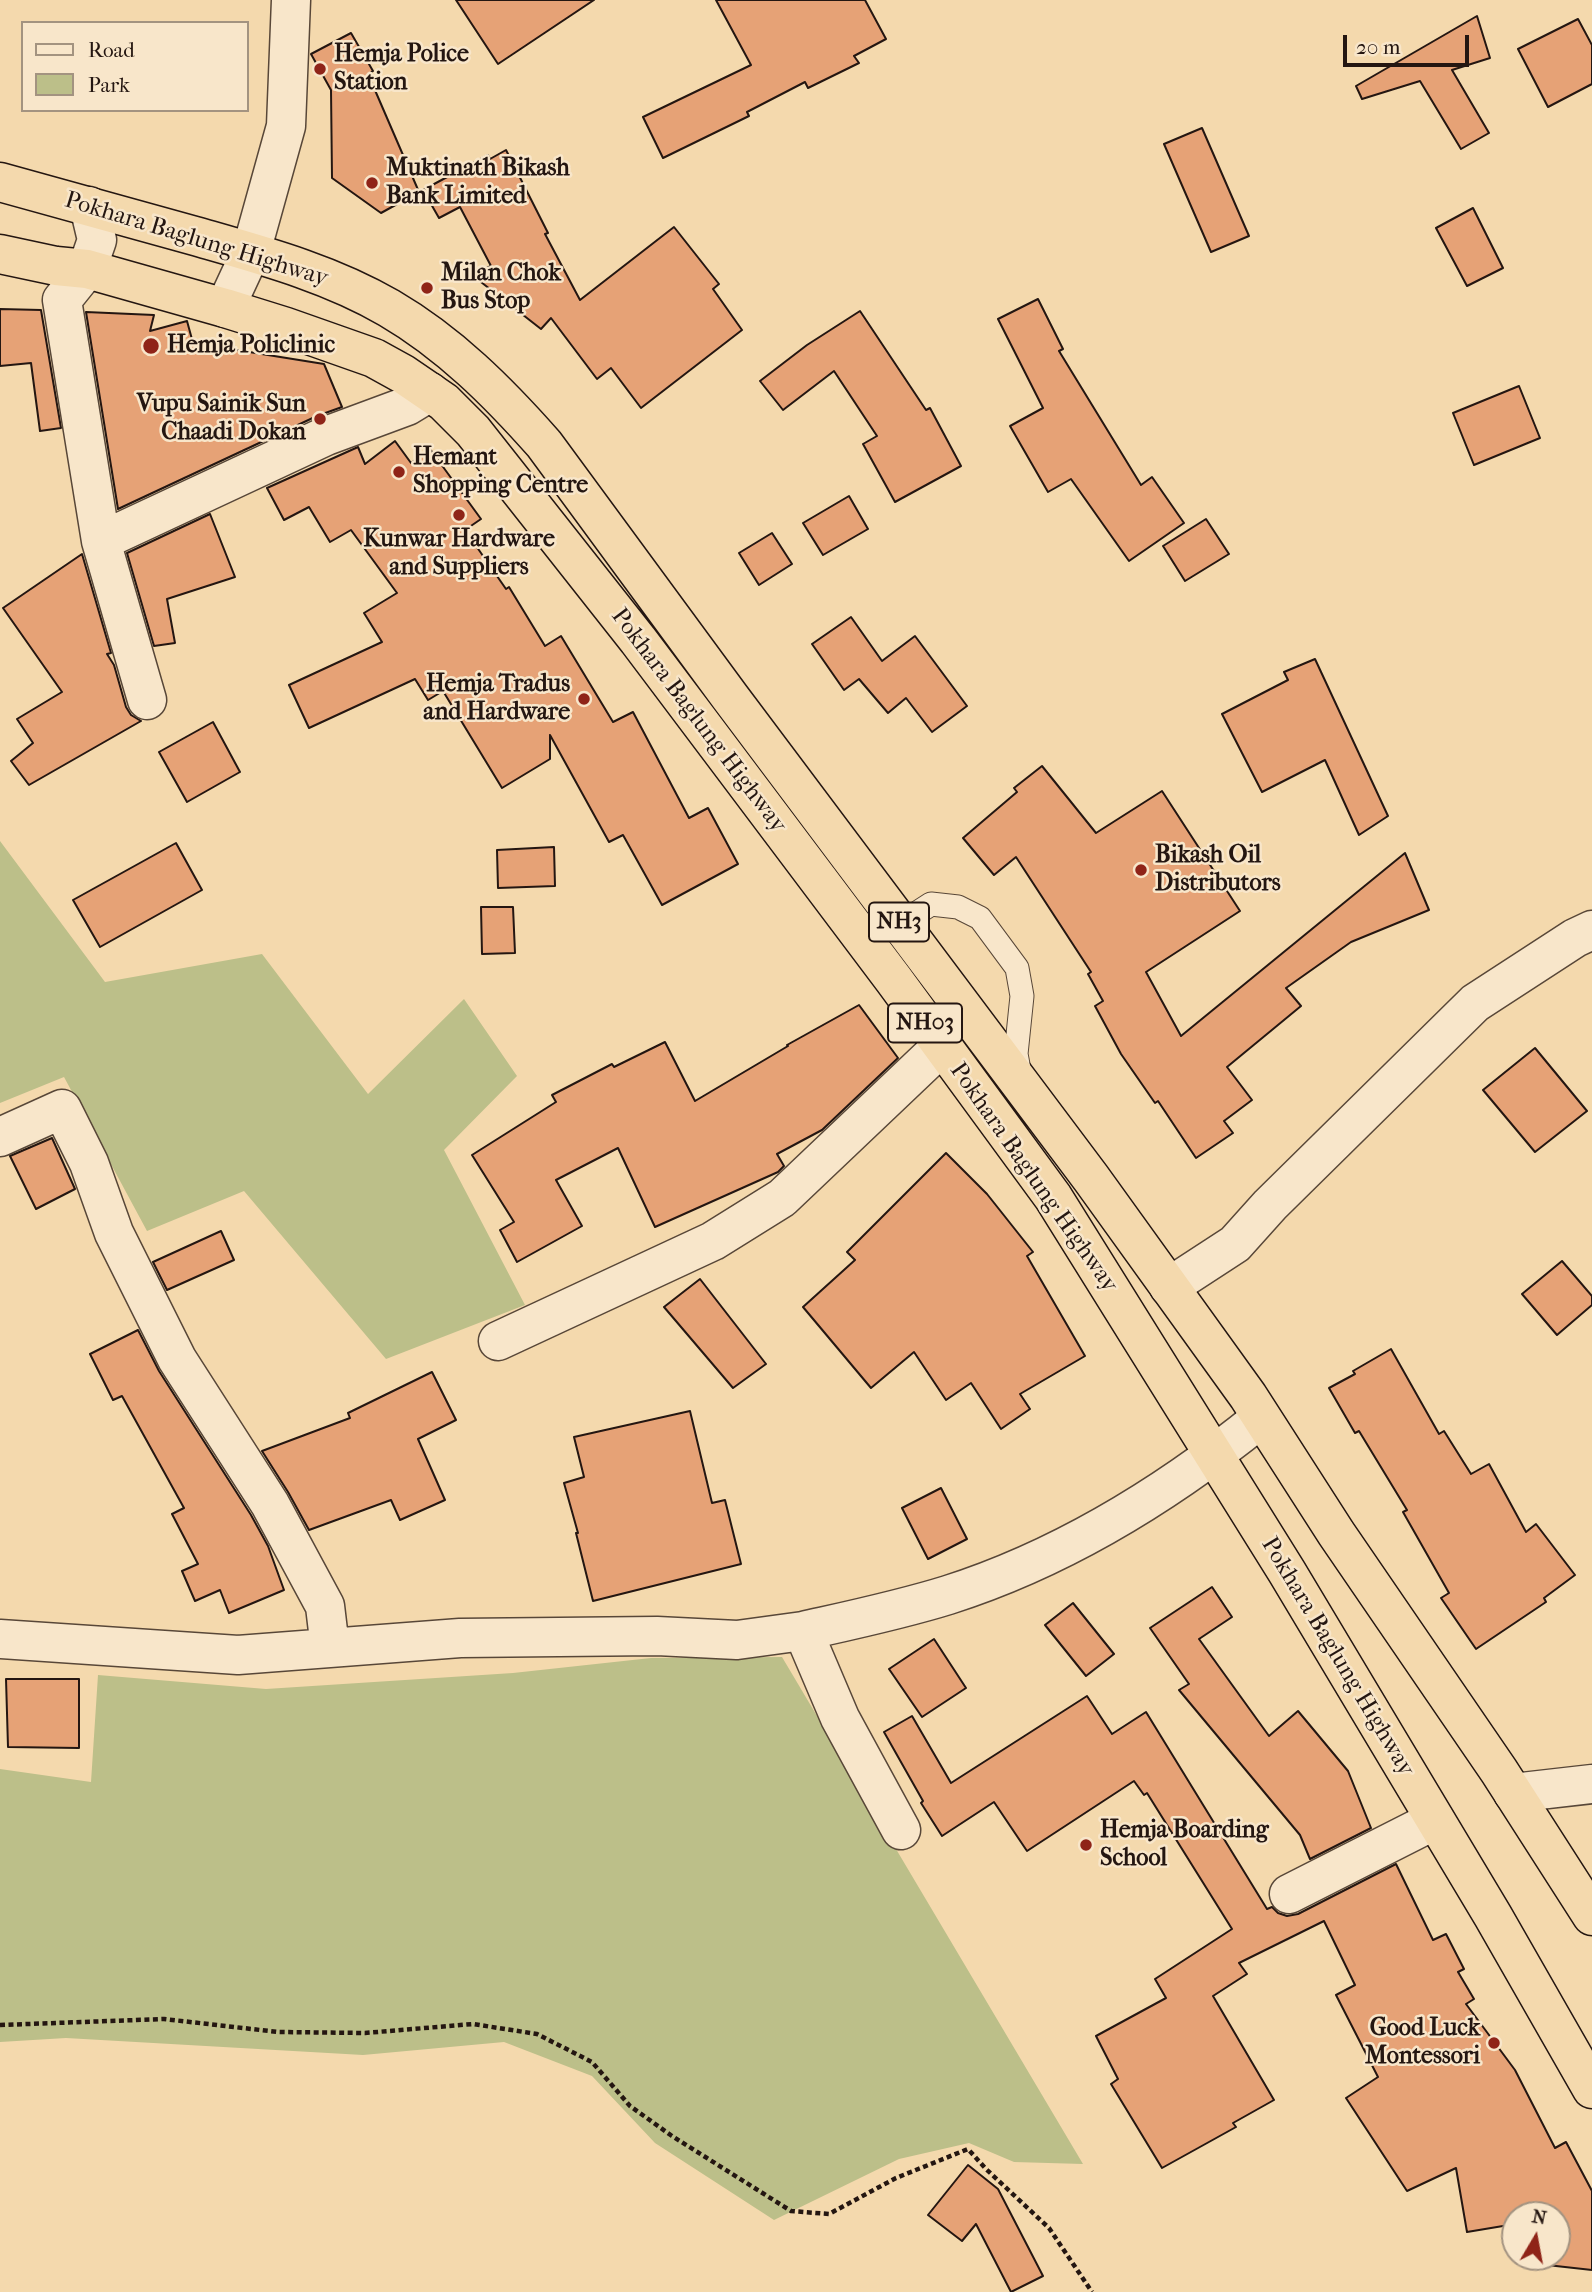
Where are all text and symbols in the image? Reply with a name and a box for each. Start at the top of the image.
legend [21,21,248,112]
scale bar [1347,21,1473,65]
text: 20 m [1356,35,1400,59]
text: Road [88,38,135,62]
place label: Hemja Police Station [334,41,469,97]
marker: Hemja Police Station [312,61,328,77]
text: Park [88,73,130,97]
place label: Muktinath Bikash Bank Limited [386,155,570,211]
marker: Muktinath Bikash Bank Limited [364,175,380,191]
street label: Pokhara Baglung Highway [61,186,331,294]
place label: Milan Chok Bus Stop [441,260,561,316]
marker: Milan Chok Bus Stop [419,280,435,296]
place label: Hemja Policlinic [167,332,335,360]
marker: Hemja Policlinic [141,336,161,356]
place label: Vupu Sainik Sun Chaadi Dokan [137,391,306,447]
marker: Vupu Sainik Sun Chaadi Dokan [312,411,328,427]
place label: Hemant Shopping Centre [413,444,588,500]
marker: Hemant Shopping Centre [391,464,407,480]
marker: Kunwar Hardware and Suppliers [451,507,467,523]
place label: Kunwar Hardware and Suppliers [363,526,555,582]
street label: Pokhara Baglung Highway [604,603,792,839]
place label: Hemja Tradus and Hardware [423,671,570,727]
marker: Hemja Tradus and Hardware [576,691,592,707]
place label: Bikash Oil Distributors [1155,842,1280,898]
marker: Bikash Oil Distributors [1133,862,1149,878]
road number: NH3 [869,903,929,942]
road number: NH03 [888,1004,962,1042]
street label: Pokhara Baglung Highway [943,1058,1123,1298]
street label: Pokhara Baglung Highway [1254,1532,1420,1782]
place label: Hemja Boarding School [1100,1817,1269,1873]
marker: Hemja Boarding School [1078,1837,1094,1853]
place label: Good Luck Montessori [1365,2015,1480,2071]
marker: Good Luck Montessori [1486,2035,1502,2051]
north arrow [1501,2201,1571,2271]
text: N [1530,2205,1548,2229]

